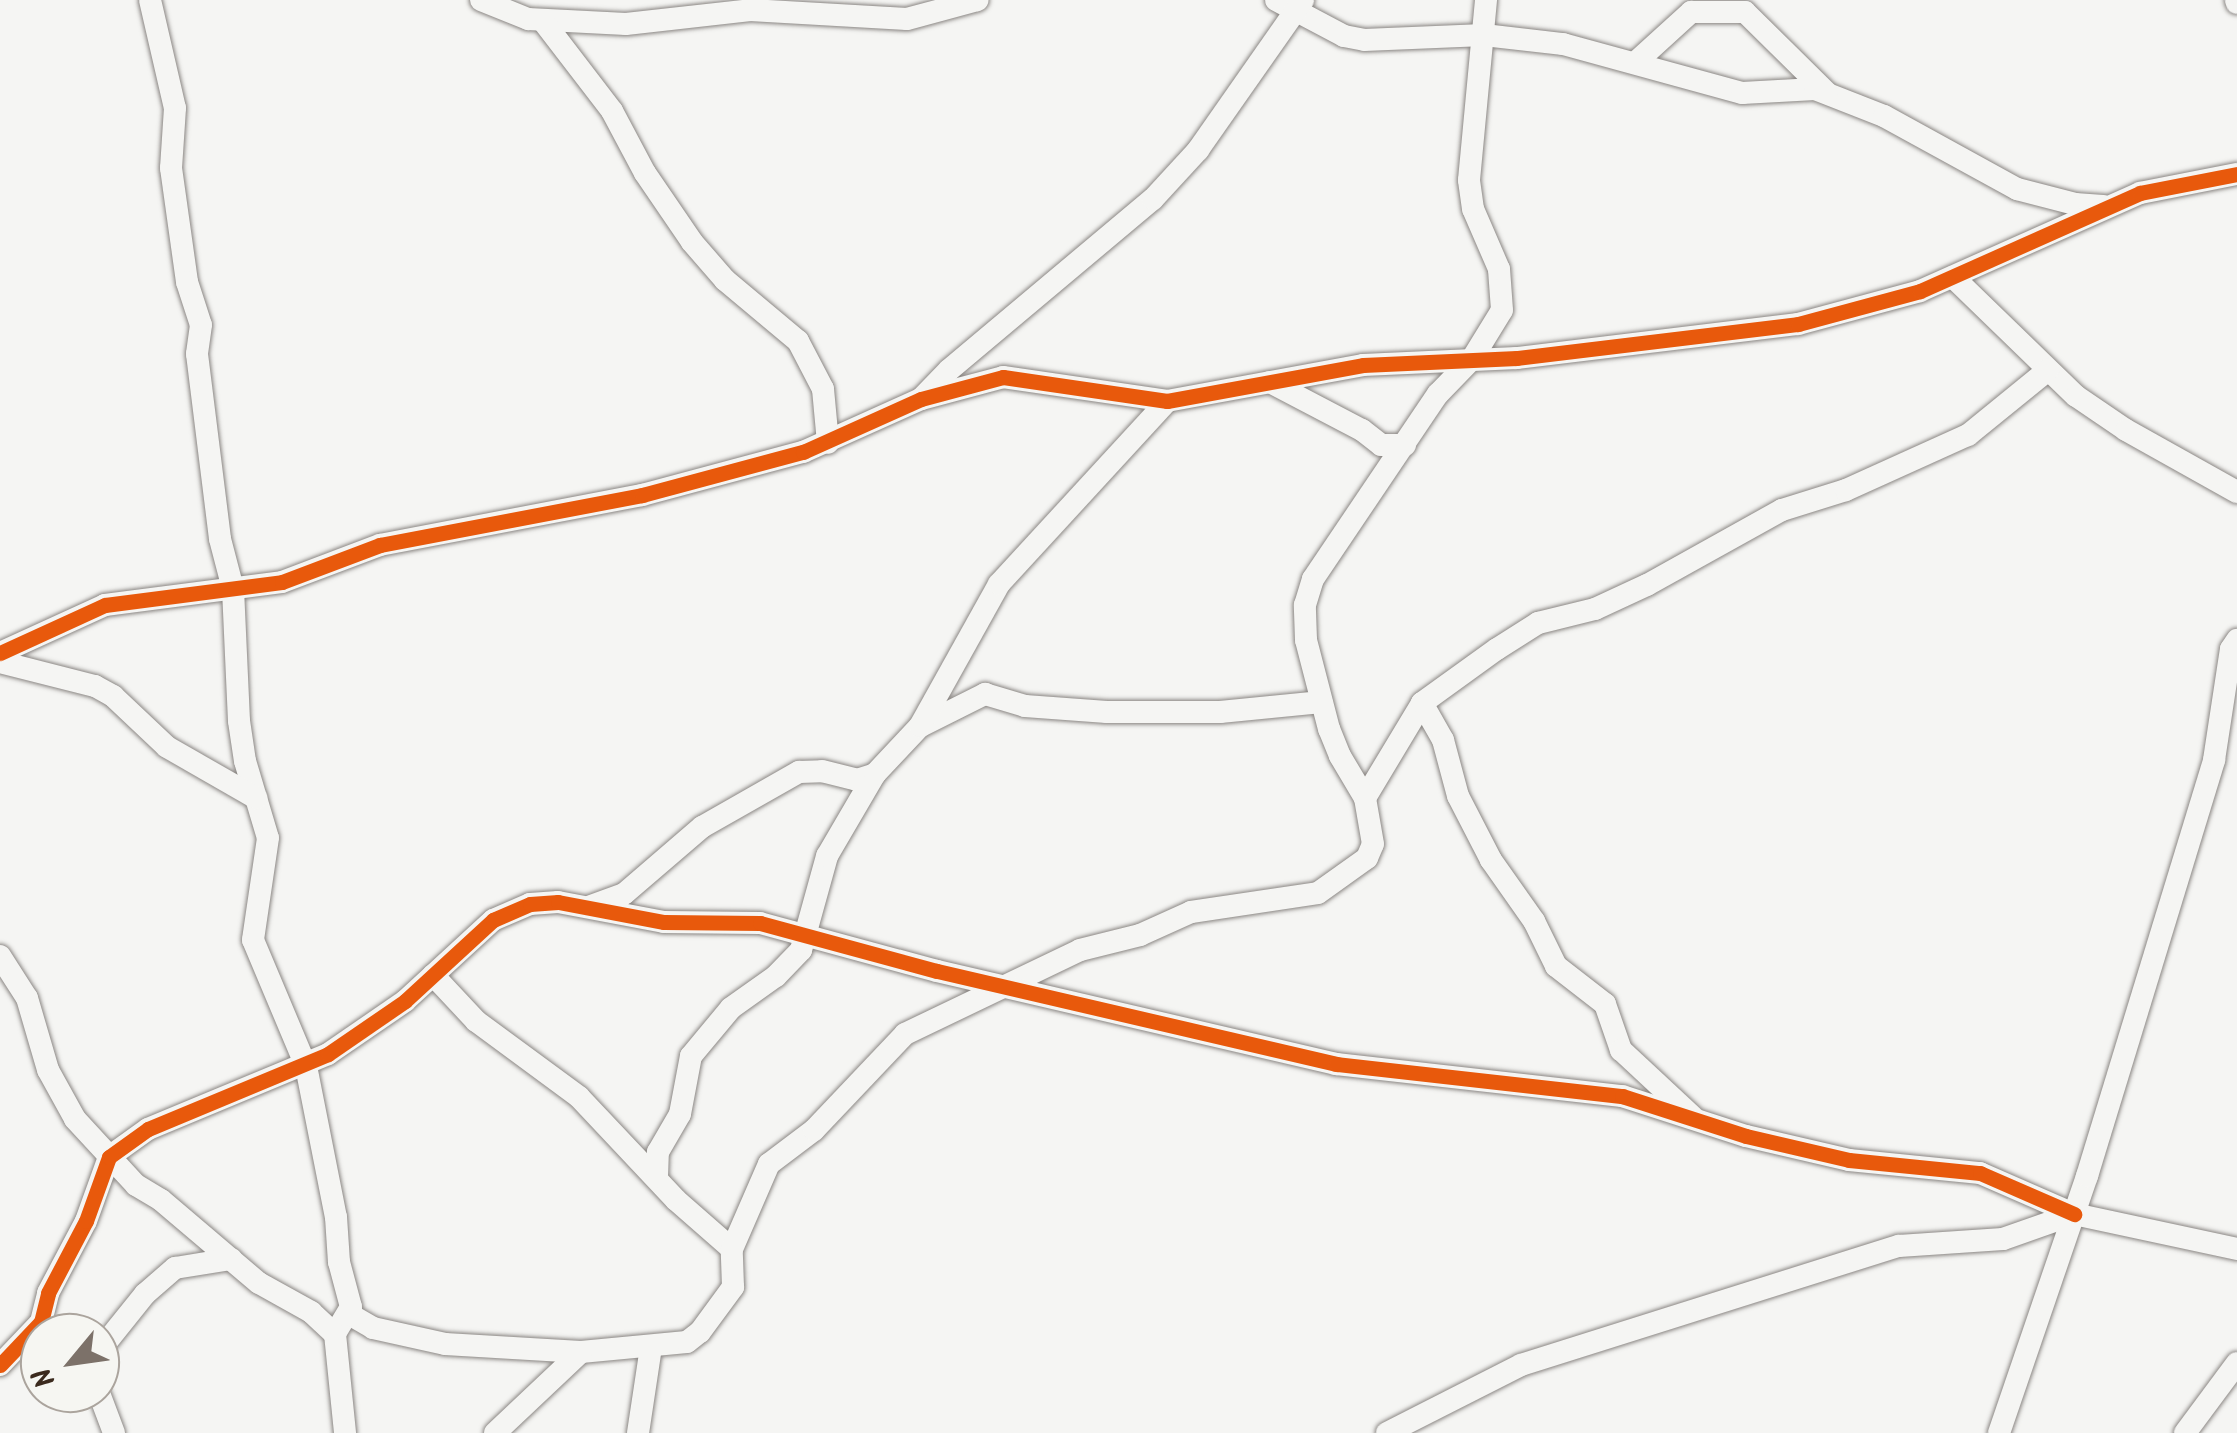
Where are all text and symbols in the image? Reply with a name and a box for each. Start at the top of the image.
north arrow [20,1313,120,1413]
text: N [21,1358,69,1395]

